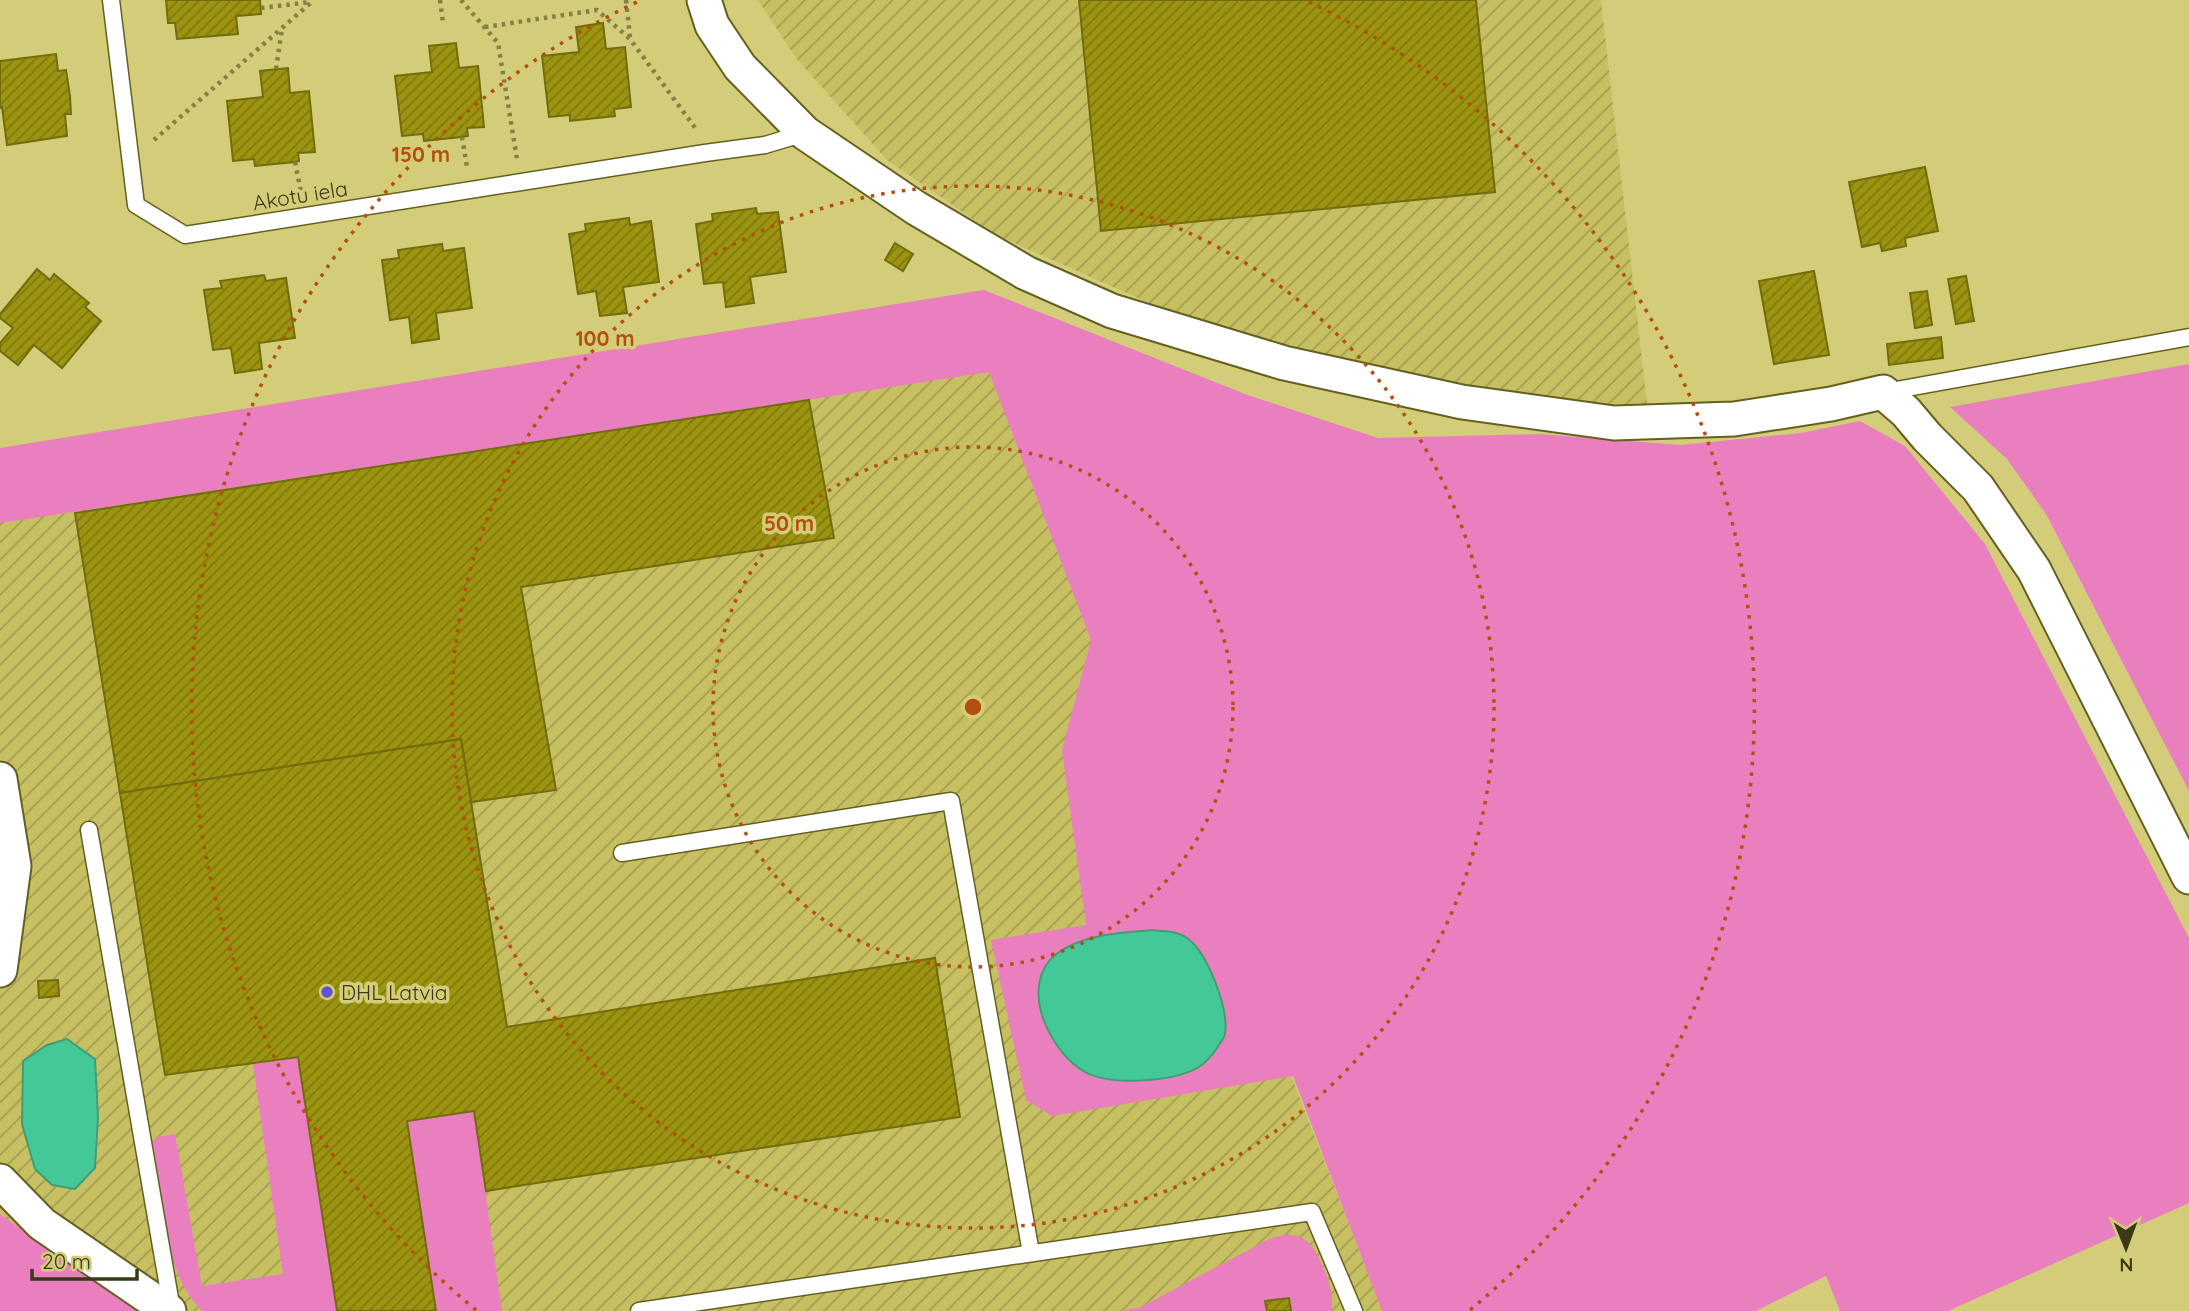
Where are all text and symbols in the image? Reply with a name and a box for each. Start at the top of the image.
text: 150 m [392,141,450,167]
street label: Akotu iela [251,175,349,215]
text: 100 m [575,325,635,351]
text: 50 m [764,510,814,536]
centre of rings [961,695,985,719]
place label: DHL Latvia [341,979,447,1005]
marker: DHL Latvia [319,984,335,1000]
north arrow [2091,1213,2161,1283]
scale bar [32,1238,136,1282]
text: 20 m [42,1248,91,1274]
text: N [2119,1253,2133,1277]

